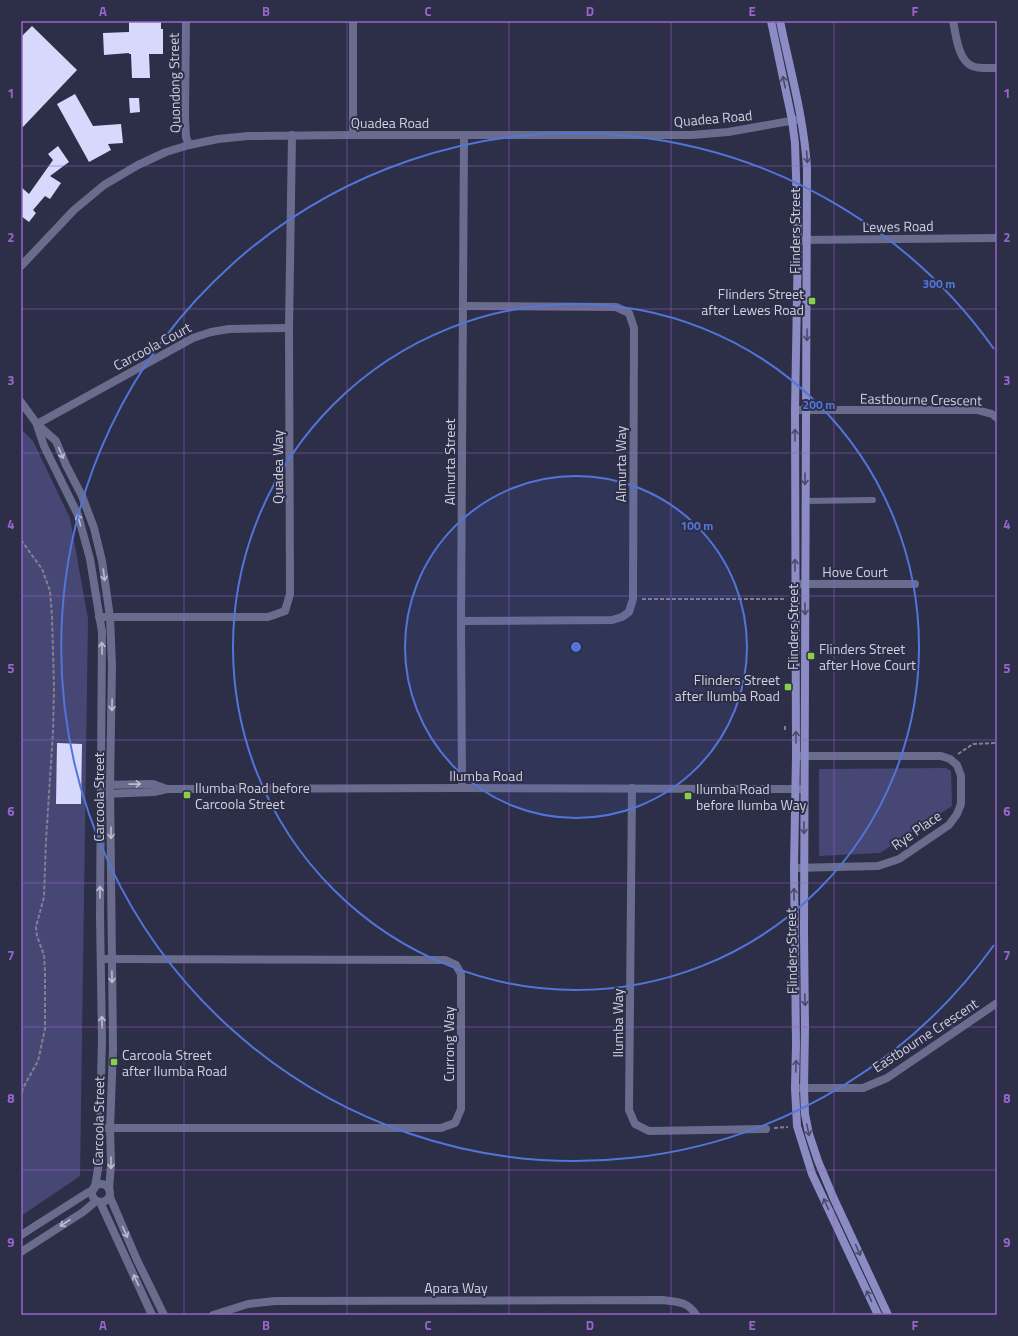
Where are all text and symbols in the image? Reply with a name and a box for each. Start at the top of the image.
text: A [99,1,107,21]
text: B [262,1,270,21]
text: C [424,1,432,21]
text: D [586,1,594,21]
text: E [748,1,756,21]
text: F [912,1,919,21]
street label: Quondong Street [163,33,185,133]
one-way arrow [779,76,787,89]
text: 1 [7,83,15,103]
text: 1 [1003,83,1011,103]
street label: Quadea Road [673,104,753,132]
street label: Quadea Road [351,112,429,133]
one-way arrow [803,150,810,163]
street label: Flinders Street [784,188,805,274]
street label: Lewes Road [862,215,934,237]
text: 2 [7,227,15,247]
text: 2 [1003,227,1011,247]
text: 300 m [923,274,955,293]
place label: Flinders Street after Lewes Road [701,283,804,320]
marker: Flinders Street after Lewes Road [807,296,817,306]
street label: Carcoola Court [109,317,195,375]
one-way arrow [803,328,810,341]
text: 3 [7,370,15,390]
text: 3 [1003,370,1011,390]
street label: Eastbourne Crescent [860,387,982,411]
text: 200 m [803,395,835,414]
street label: Almurta Street [439,419,460,505]
street label: Almurta Way [610,426,631,502]
one-way arrow [791,429,799,442]
street label: Quadea Way [267,430,288,504]
one-way arrow [58,447,65,459]
one-way arrow [801,472,809,485]
text: 4 [7,514,15,534]
one-way arrow [75,514,82,527]
text: 4 [1003,514,1011,534]
text: 100 m [681,516,713,535]
one-way arrow [791,559,799,572]
street label: Hove Court [822,561,888,582]
one-way arrow [100,568,108,581]
street label: Flinders Street [782,584,803,670]
one-way arrow [801,602,809,615]
place label: Flinders Street after Hove Court [819,638,916,675]
centre of rings [569,640,583,654]
one-way arrow [98,642,106,655]
marker: Flinders Street after Hove Court [806,651,816,661]
text: 5 [7,658,15,678]
text: 5 [1003,658,1011,678]
place label: Flinders Street after Ilumba Road [675,669,780,706]
marker: Flinders Street after Ilumba Road [783,682,793,692]
one-way arrow [108,698,115,711]
one-way arrow [792,731,800,744]
street label: Carcoola Street [88,752,109,842]
street label: Ilumba Road [449,765,523,786]
place label: Ilumba Road before Carcoola Street [195,777,310,814]
place label: Ilumba Road before Ilumba Way [696,778,807,815]
one-way arrow [128,781,141,788]
marker: Ilumba Road before Carcoola Street [182,790,192,800]
marker: Ilumba Road before Ilumba Way [683,791,693,801]
text: 6 [7,801,15,821]
text: 6 [1003,801,1011,821]
street label: Rye Place [887,805,945,855]
one-way arrow [800,821,808,834]
one-way arrow [107,826,115,839]
one-way arrow [96,886,104,899]
one-way arrow [790,888,798,901]
street label: Flinders Street [780,908,802,994]
text: 7 [7,945,15,965]
text: 7 [1003,945,1011,965]
one-way arrow [108,970,116,983]
street label: Ilumba Way [607,988,628,1058]
one-way arrow [801,993,808,1006]
street label: Eastbourne Crescent [868,993,982,1077]
street label: Currong Way [438,1006,459,1082]
one-way arrow [98,1016,106,1029]
place label: Carcoola Street after Ilumba Road [122,1044,227,1081]
marker: Carcoola Street after Ilumba Road [109,1057,119,1067]
one-way arrow [792,1060,799,1073]
street label: Carcoola Street [87,1076,109,1166]
text: 8 [7,1088,15,1108]
text: 8 [1003,1088,1011,1108]
one-way arrow [805,1123,813,1136]
one-way arrow [107,1156,115,1169]
one-way arrow [822,1198,829,1210]
one-way arrow [59,1219,70,1228]
one-way arrow [122,1226,129,1238]
text: 9 [7,1232,15,1252]
text: 9 [1003,1232,1011,1252]
one-way arrow [855,1244,862,1256]
one-way arrow [132,1274,139,1286]
street label: Apara Way [424,1277,488,1298]
one-way arrow [865,1291,872,1303]
text: A [99,1315,107,1335]
text: B [262,1315,270,1335]
text: C [424,1315,432,1335]
text: D [586,1315,594,1335]
text: E [748,1315,756,1335]
text: F [912,1315,919,1335]

